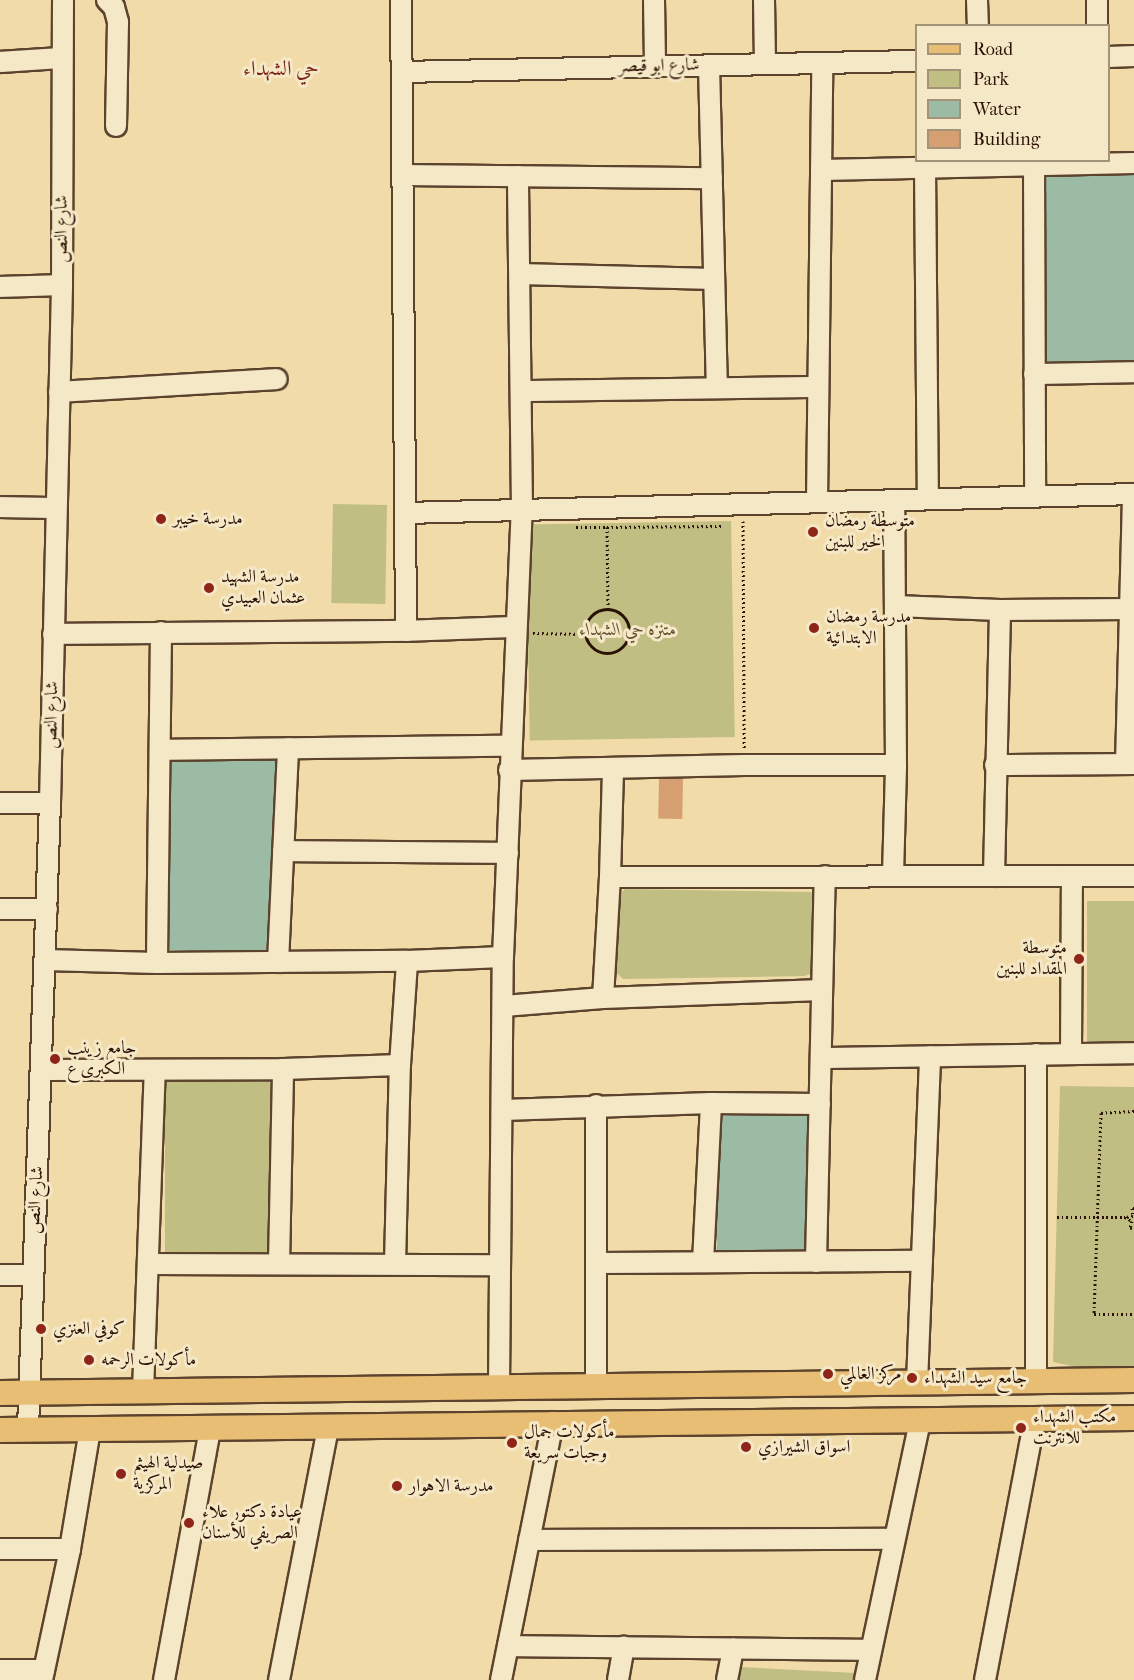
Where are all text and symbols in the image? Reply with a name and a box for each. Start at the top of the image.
legend [915,24,1110,162]
text: Road [973,39,1013,60]
street label: شارع ابو قيصر [618,54,700,78]
district label: حي الشهداء [243,55,319,81]
text: Park [973,69,1009,90]
text: Water [973,99,1021,120]
text: Building [973,129,1040,150]
street label: شارع النص [51,195,73,263]
place label: مدرسة خيبر [173,508,243,530]
place label: متوسطة رمضان الخير للبنين [825,511,915,554]
marker: مدرسة خيبر [154,512,168,526]
marker: متوسطة رمضان الخير للبنين [806,525,820,539]
place label: مدرسة الشهيد عثمان العبيدي [221,567,305,610]
marker: مدرسة الشهيد عثمان العبيدي [202,581,216,595]
place label: مدرسة رمضان الابتدائية [826,607,911,650]
park label: متنزه حي الشهداء [580,619,676,641]
marker: مدرسة رمضان الابتدائية [807,621,821,635]
street label: شارع النص [41,681,63,749]
place label: متوسطة المقداد للبنين [996,938,1067,980]
marker: متوسطة المقداد للبنين [1072,952,1086,966]
place label: جامع زينب الكبرى ع [67,1038,136,1080]
marker: جامع زينب الكبرى ع [48,1052,62,1066]
street label: شارع النص [23,1166,49,1234]
place label: كوفي العنزي [53,1318,125,1340]
marker: كوفي العنزي [34,1322,48,1336]
place label: مأكولات الرحمه [101,1349,196,1371]
marker: مأكولات الرحمه [82,1353,96,1367]
place label: مركز العالمي [840,1363,901,1385]
marker: مركز العالمي [821,1367,835,1381]
place label: جامع سيد الشهداء [924,1367,1027,1389]
marker: جامع سيد الشهداء [905,1371,919,1385]
place label: مكتب الشهداء للانترنت [1033,1407,1116,1450]
marker: مكتب الشهداء للانترنت [1014,1421,1028,1435]
place label: مأكولات جمال وجبات سريعة [524,1422,614,1464]
marker: مأكولات جمال وجبات سريعة [505,1436,519,1450]
place label: اسواق الشيرازي [758,1436,850,1458]
marker: اسواق الشيرازي [739,1440,753,1454]
place label: صيدلية الهيثم المركزية [133,1453,203,1496]
marker: صيدلية الهيثم المركزية [114,1467,128,1481]
place label: مدرسة الاهوار [409,1475,493,1497]
marker: مدرسة الاهوار [390,1479,404,1493]
place label: عيادة دكتور علاء الصريفي للأسنان [202,1502,302,1544]
marker: عيادة دكتور علاء الصريفي للأسنان [180,1514,198,1532]

